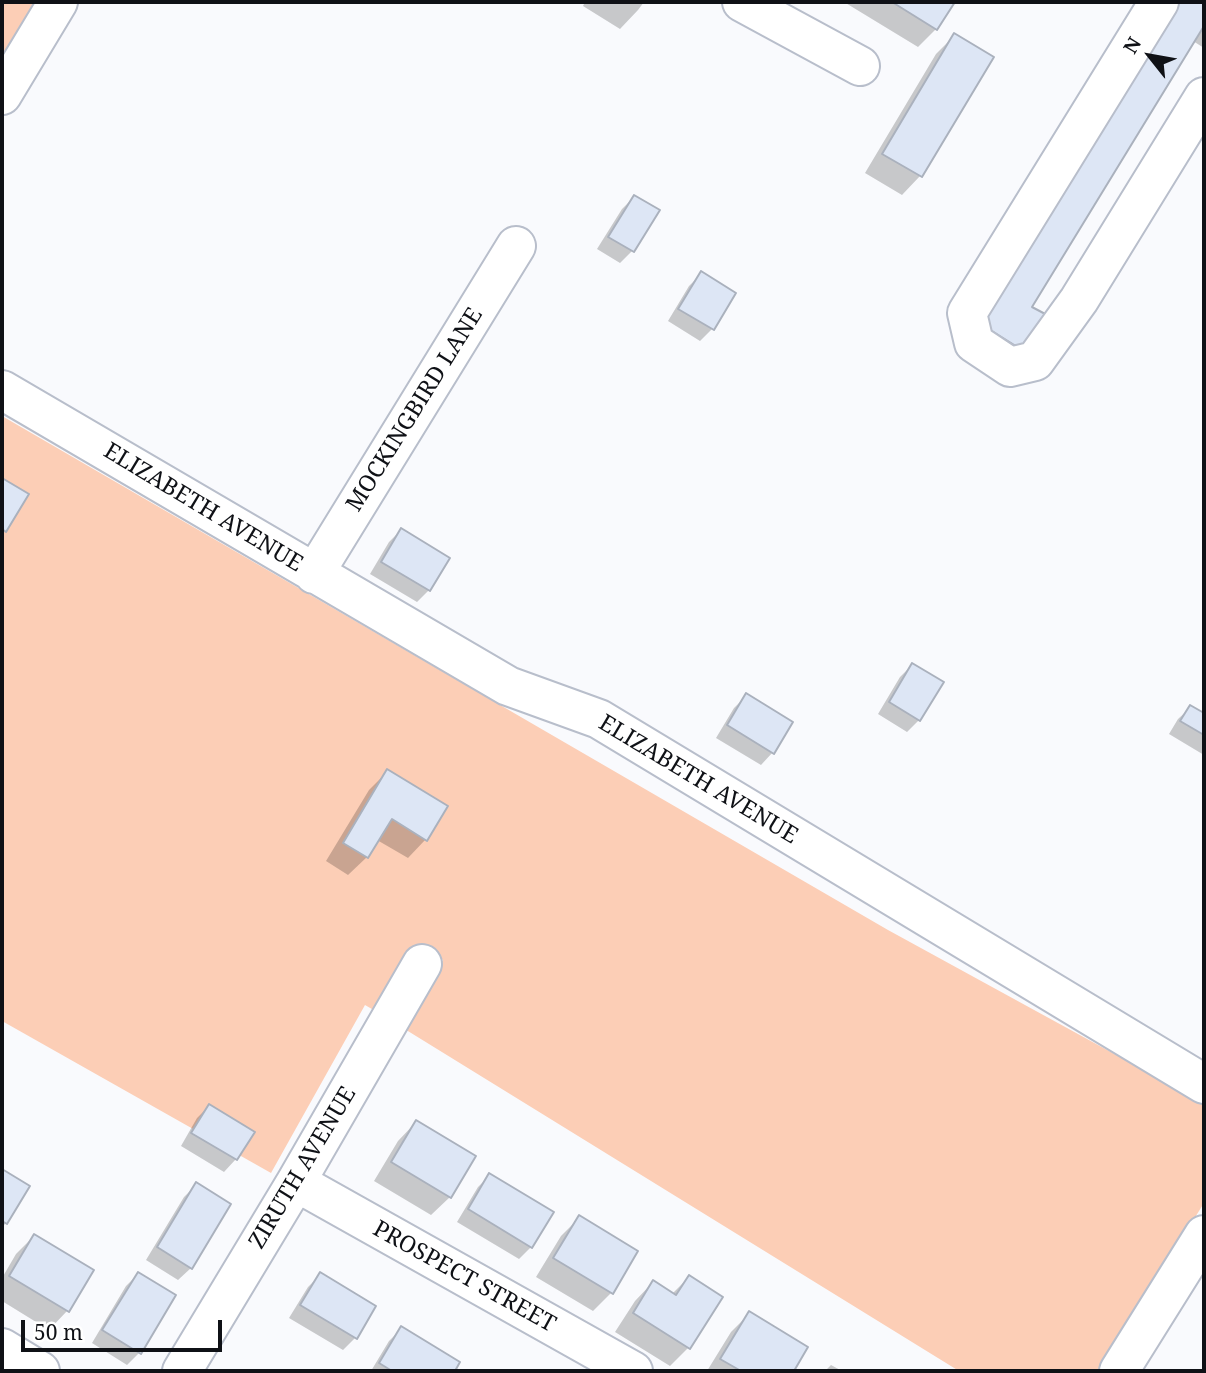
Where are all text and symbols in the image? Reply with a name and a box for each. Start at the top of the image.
north arrow [1115,21,1185,91]
text: N [1117,32,1147,58]
street label: MOCKINGBIRD LANE [341,303,489,517]
street label: ELIZABETH AVENUE [99,438,307,578]
street label: ELIZABETH AVENUE [594,710,802,850]
street label: ZIRUTH AVENUE [244,1082,362,1254]
street label: PROSPECT STREET [368,1215,560,1339]
scale bar [24,1306,226,1350]
text: 50 m [34,1318,83,1346]

